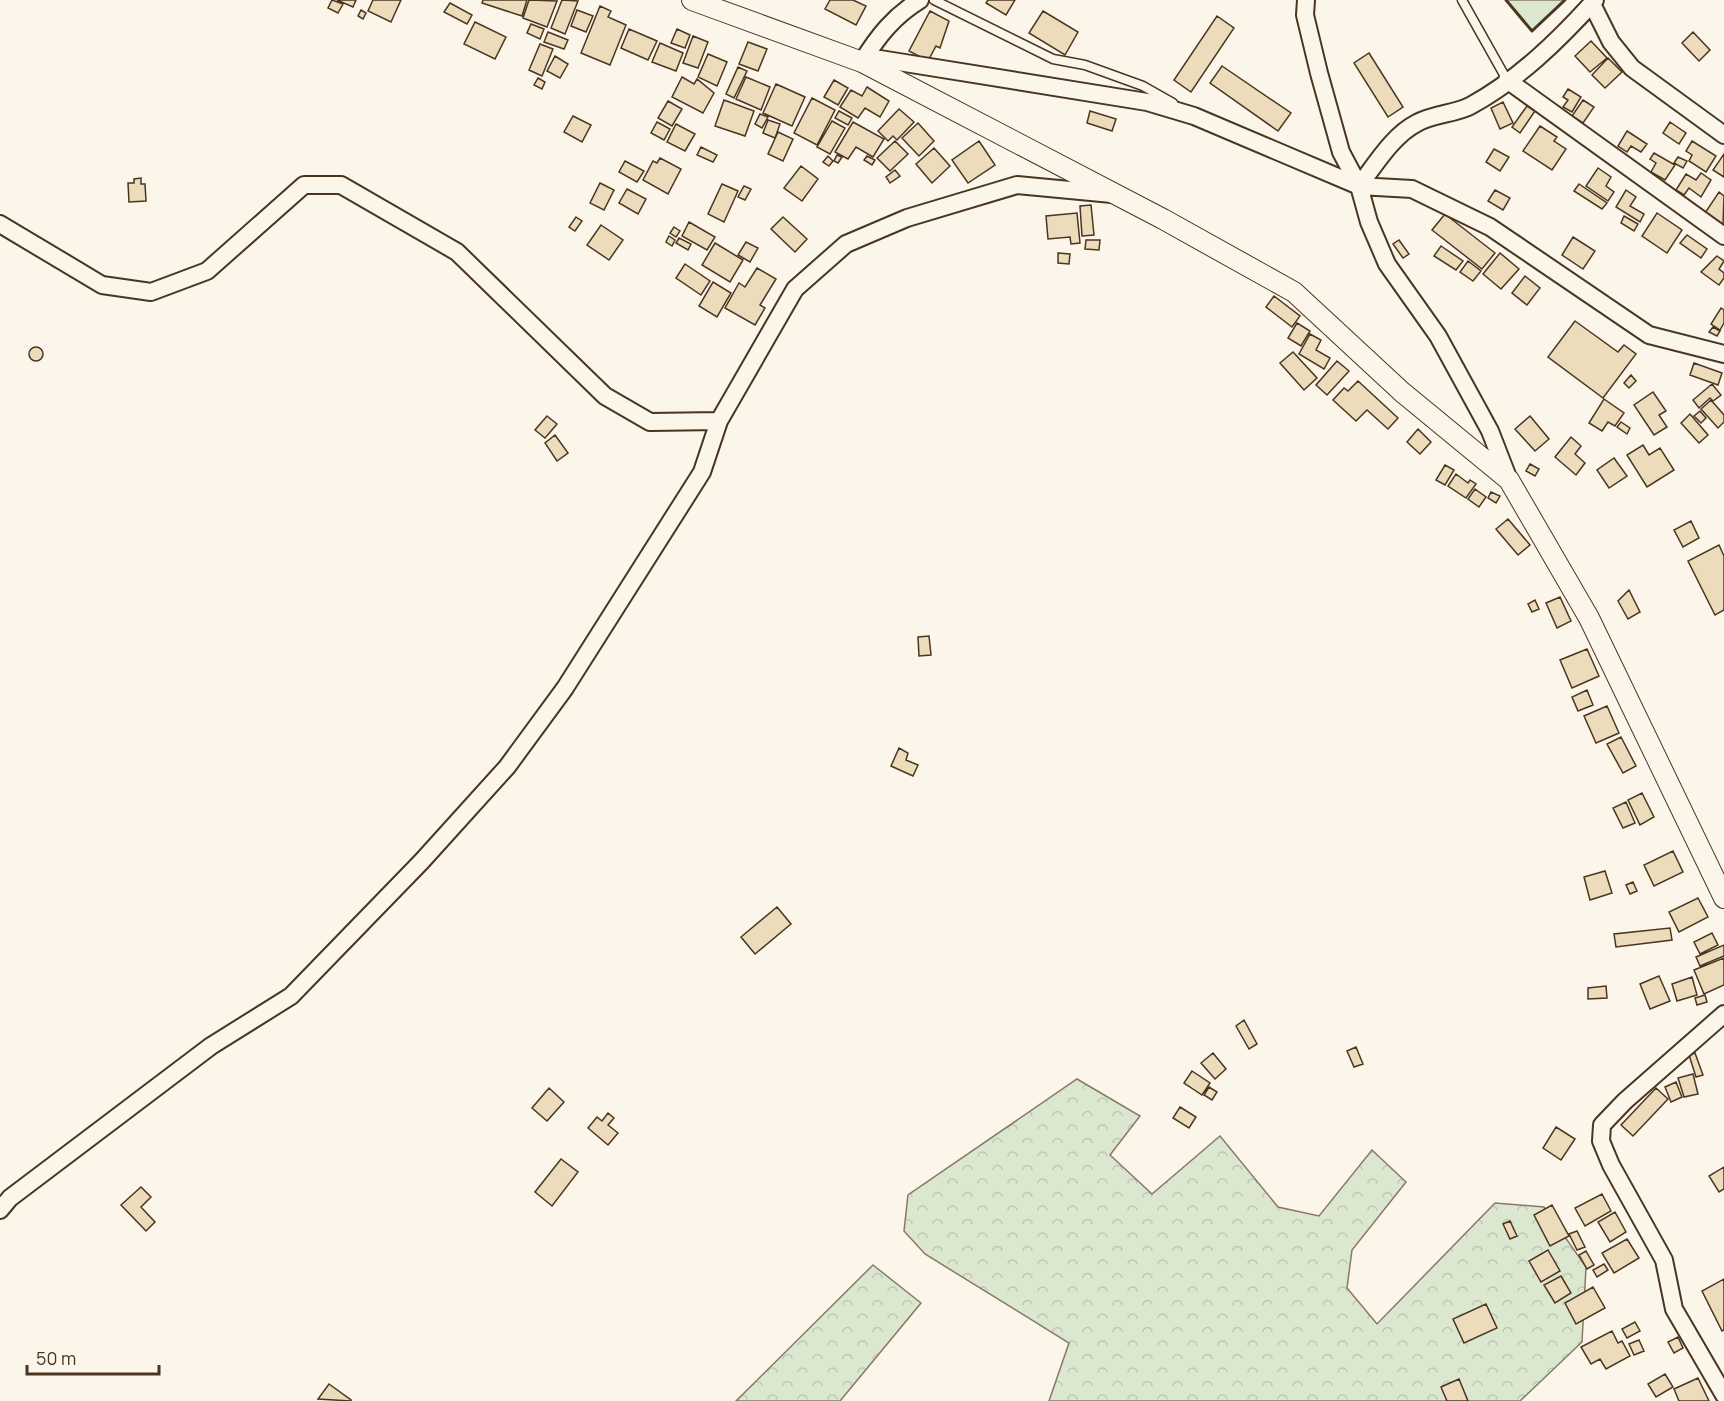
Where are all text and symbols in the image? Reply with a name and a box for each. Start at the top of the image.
scale bar [27,1338,159,1376]
text: 50 m [36,1346,76,1370]

